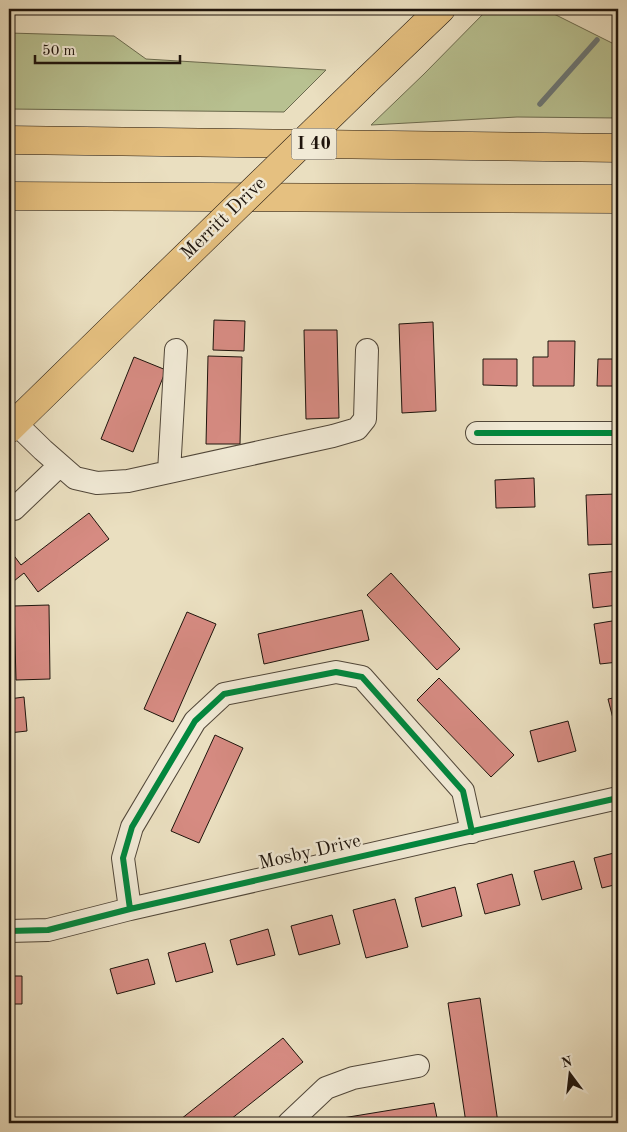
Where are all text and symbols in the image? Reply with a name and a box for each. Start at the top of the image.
scale bar [35,32,180,64]
text: 50 m [42,44,76,59]
road number: I 40 [292,128,336,160]
street label: Merritt Drive [178,174,270,264]
street label: Mosby Drive [257,832,363,874]
north arrow [544,1050,594,1100]
text: N [560,1054,574,1071]

